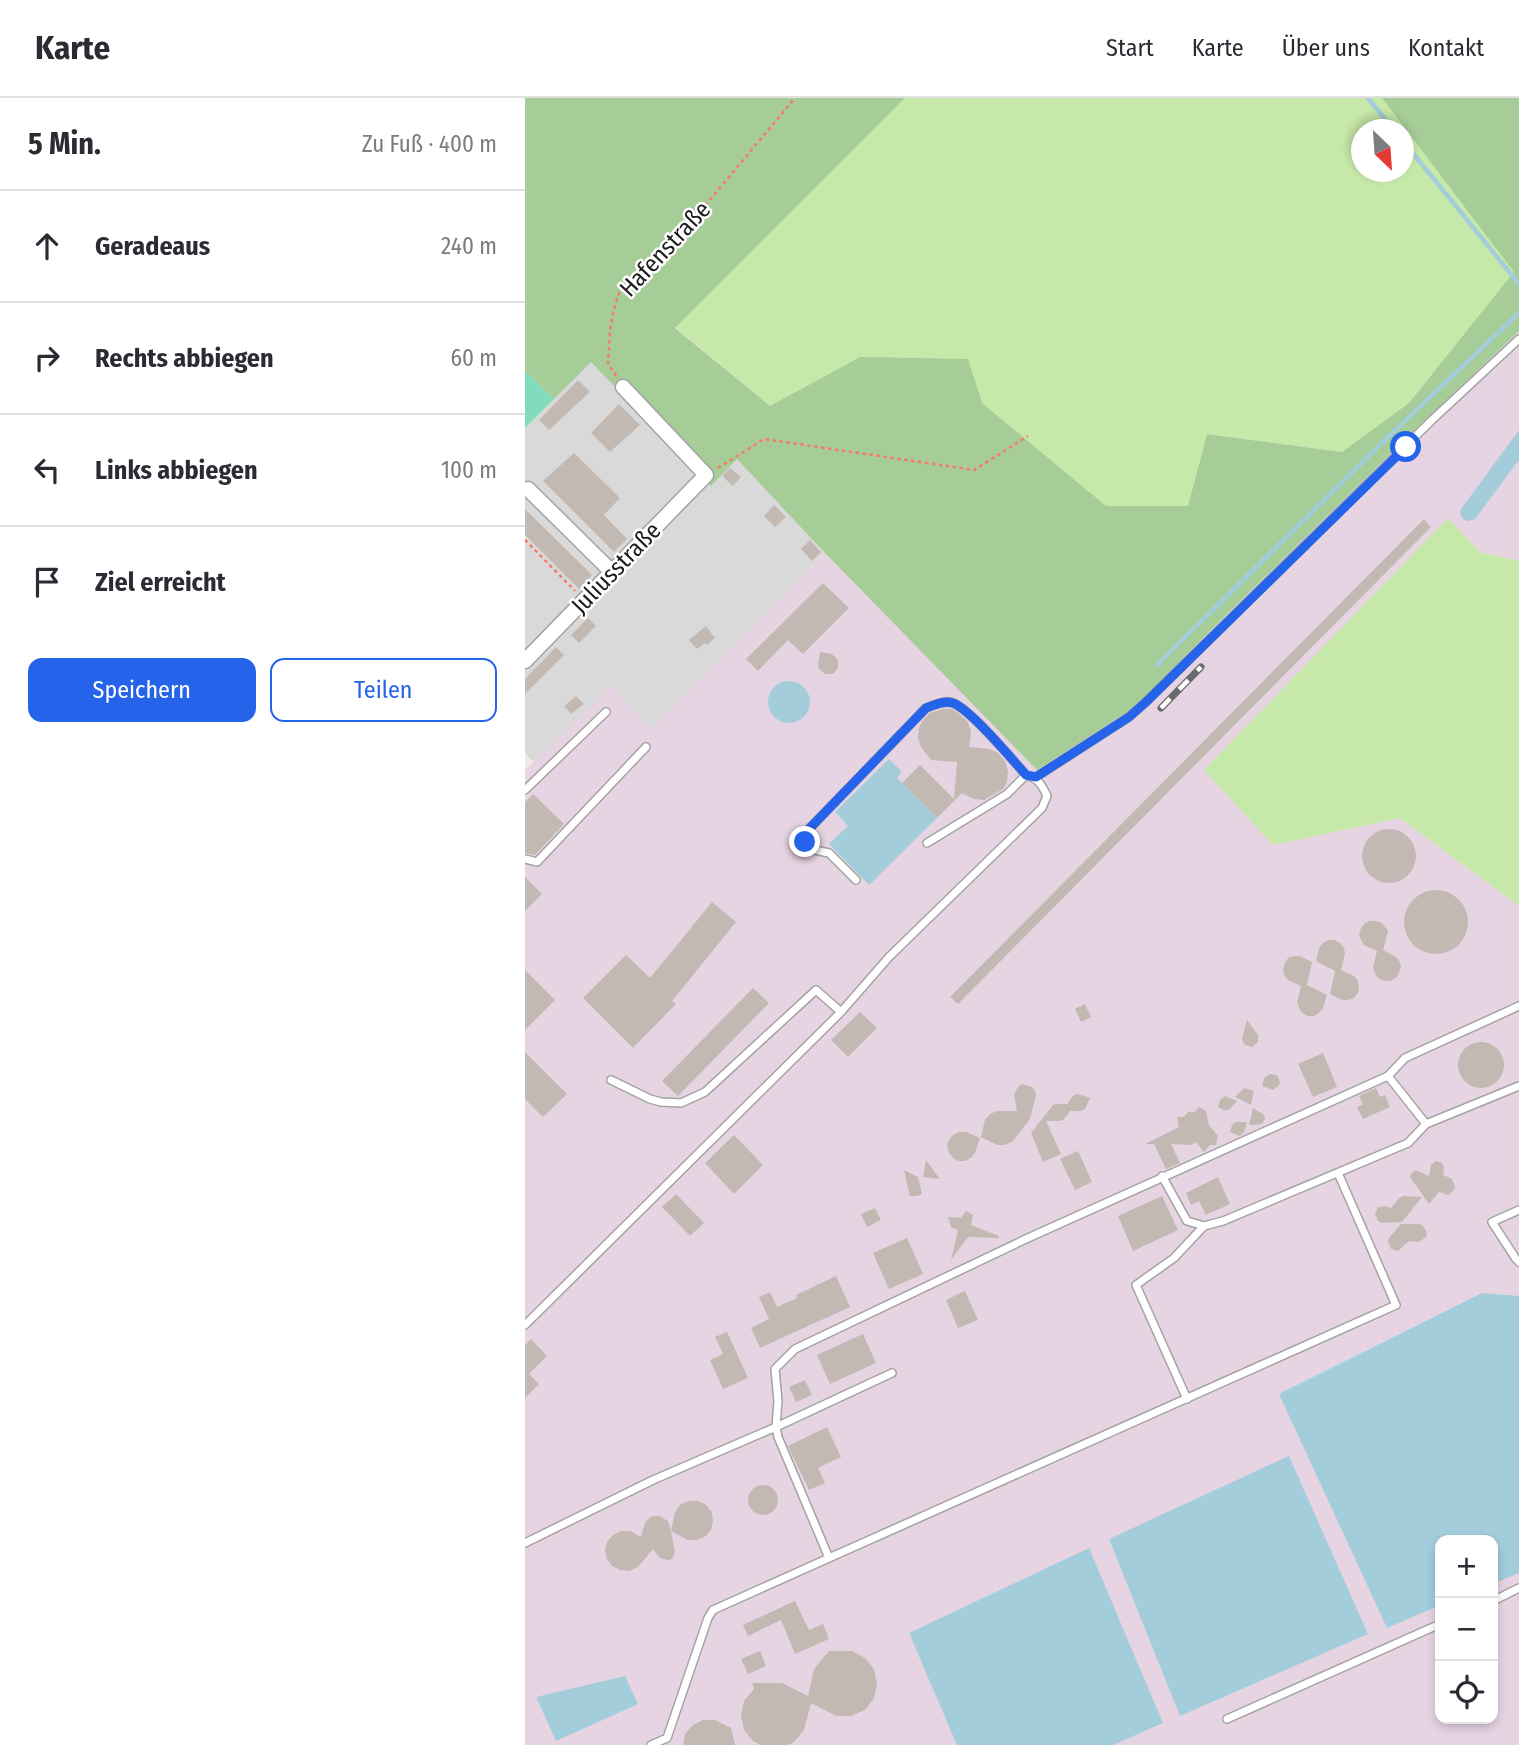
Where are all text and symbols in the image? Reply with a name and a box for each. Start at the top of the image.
text: Karte [35,28,110,68]
text: Start [1106,34,1154,62]
text: Karte [1192,34,1244,62]
text: Über uns [1282,34,1370,62]
text: Kontakt [1408,34,1484,62]
north arrow [1351,119,1414,182]
text: 5 Min. [28,126,101,162]
text: Zu Fuß · 400 m [362,130,497,158]
street label: Hafenstraße [614,196,716,302]
icon: ahead [28,227,66,265]
text: Geradeaus [95,231,210,262]
text: 240 m [441,232,497,260]
icon: right [28,339,66,377]
text: Rechts abbiegen [95,343,274,374]
text: 60 m [451,344,497,372]
route start [1390,431,1421,462]
icon: left [28,451,66,489]
text: Links abbiegen [95,455,258,486]
text: 100 m [441,456,497,484]
street label: Juliusstraße [566,516,666,620]
icon: arrive [28,563,66,601]
text: Ziel erreicht [95,567,226,598]
button: Speichern [28,658,256,722]
button: Teilen [270,658,497,722]
route end [789,826,820,857]
map controls [1435,1535,1498,1724]
button: + [1435,1535,1498,1598]
button: − [1435,1598,1498,1661]
button: locate [1435,1661,1498,1724]

